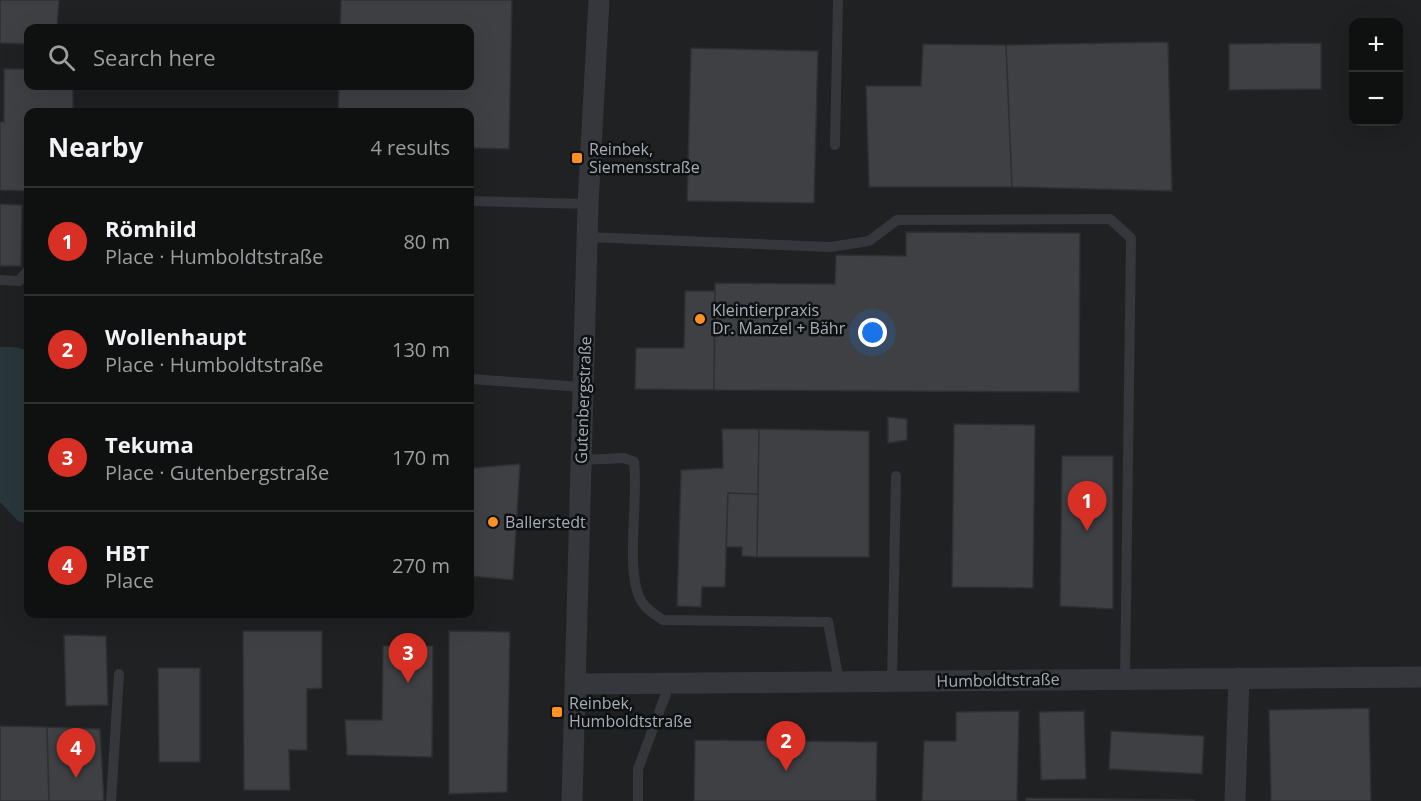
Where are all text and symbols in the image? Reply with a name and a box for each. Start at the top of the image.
map controls [1349,18,1403,126]
button: + [1349,18,1403,72]
search box [24,24,474,90]
icon: search [45,41,78,74]
text: Search here [93,42,216,72]
button: − [1349,72,1403,126]
text: Nearby [48,129,143,165]
text: 4 results [370,134,450,161]
place label: Reinbek, Siemensstraße [589,138,700,178]
marker: Reinbek, Siemensstraße [570,151,584,165]
text: Römhild [105,213,197,243]
text: 1 [62,228,73,255]
text: 80 m [403,228,450,255]
text: Place · Humboldtstraße [105,243,324,270]
place label: Kleintierpraxis Dr. Manzel + Bähr [712,299,846,339]
marker: Kleintierpraxis Dr. Manzel + Bähr [693,312,707,326]
your location [858,318,887,347]
text: Wollenhaupt [105,321,246,351]
text: 2 [62,336,73,363]
text: 130 m [392,336,450,363]
street label: Gutenbergstraße [570,336,596,464]
text: Place · Humboldtstraße [105,351,324,378]
text: Tekuma [105,429,194,459]
text: 3 [62,444,73,471]
text: 170 m [392,444,450,471]
text: Place · Gutenbergstraße [105,459,329,486]
pin: 1 [1068,482,1106,531]
place label: Ballerstedt [505,511,586,533]
marker: Ballerstedt [486,515,500,529]
text: HBT [105,537,149,567]
text: 4 [62,552,73,579]
text: 270 m [392,552,450,579]
text: Place [105,567,154,594]
pin: 3 [388,634,428,683]
street label: Humboldtstraße [936,668,1060,692]
place label: Reinbek, Humboldtstraße [569,692,692,732]
marker: Reinbek, Humboldtstraße [550,705,564,719]
pin: 2 [766,722,806,771]
pin: 4 [56,728,96,778]

